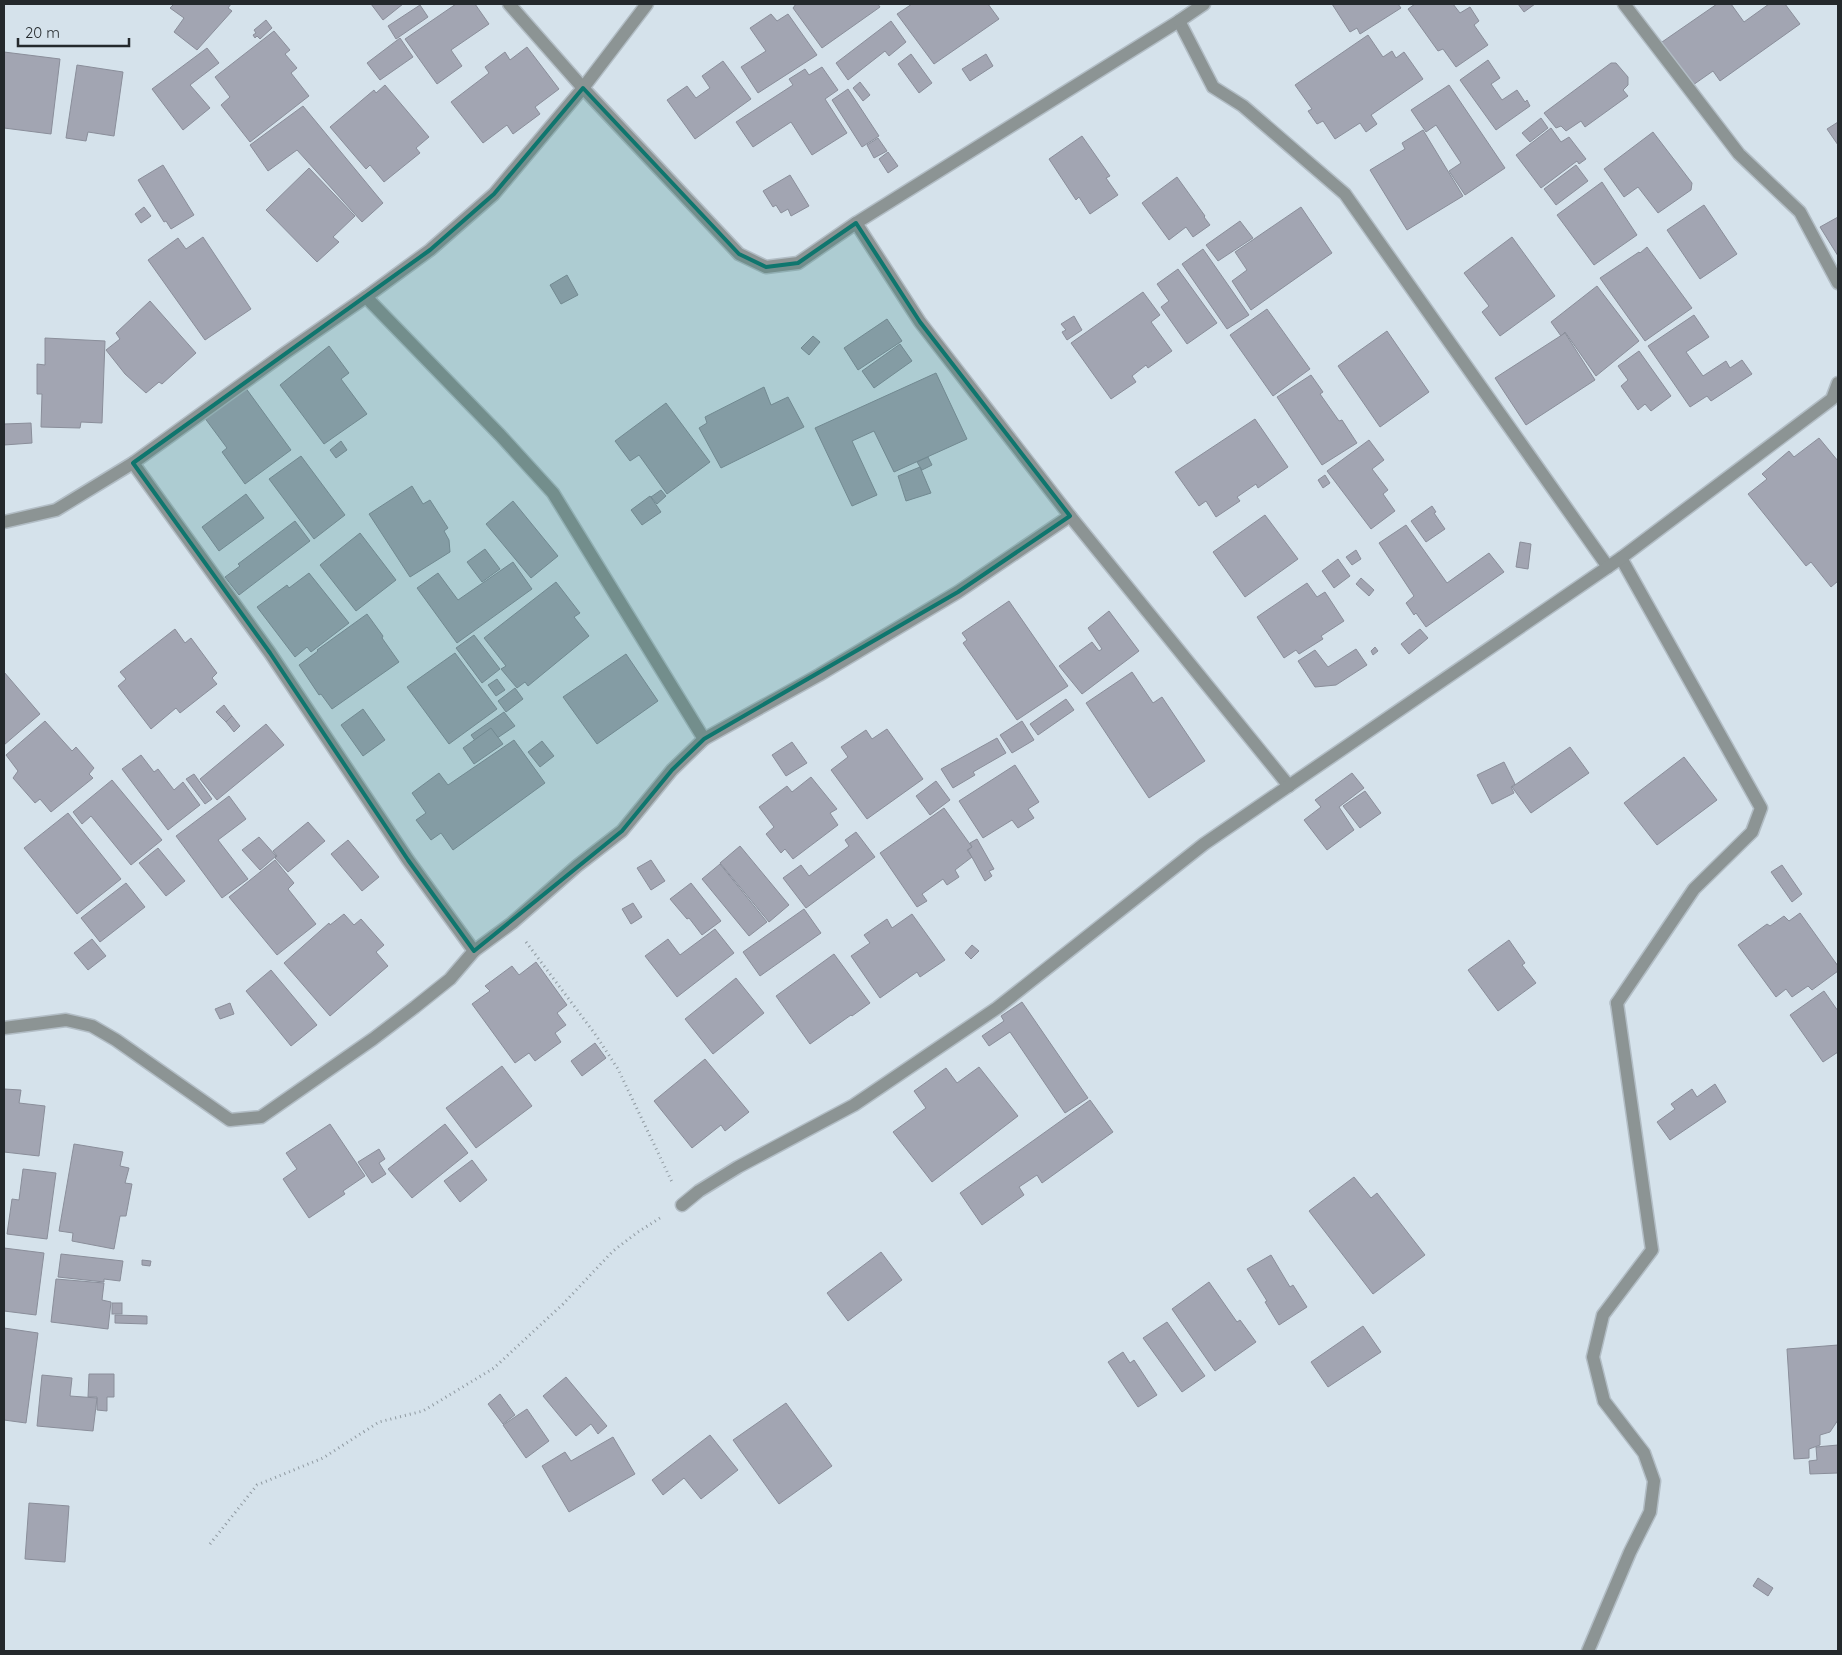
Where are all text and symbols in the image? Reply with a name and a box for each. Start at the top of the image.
scale bar [18,15,129,47]
text: 20 m [25,23,60,42]

